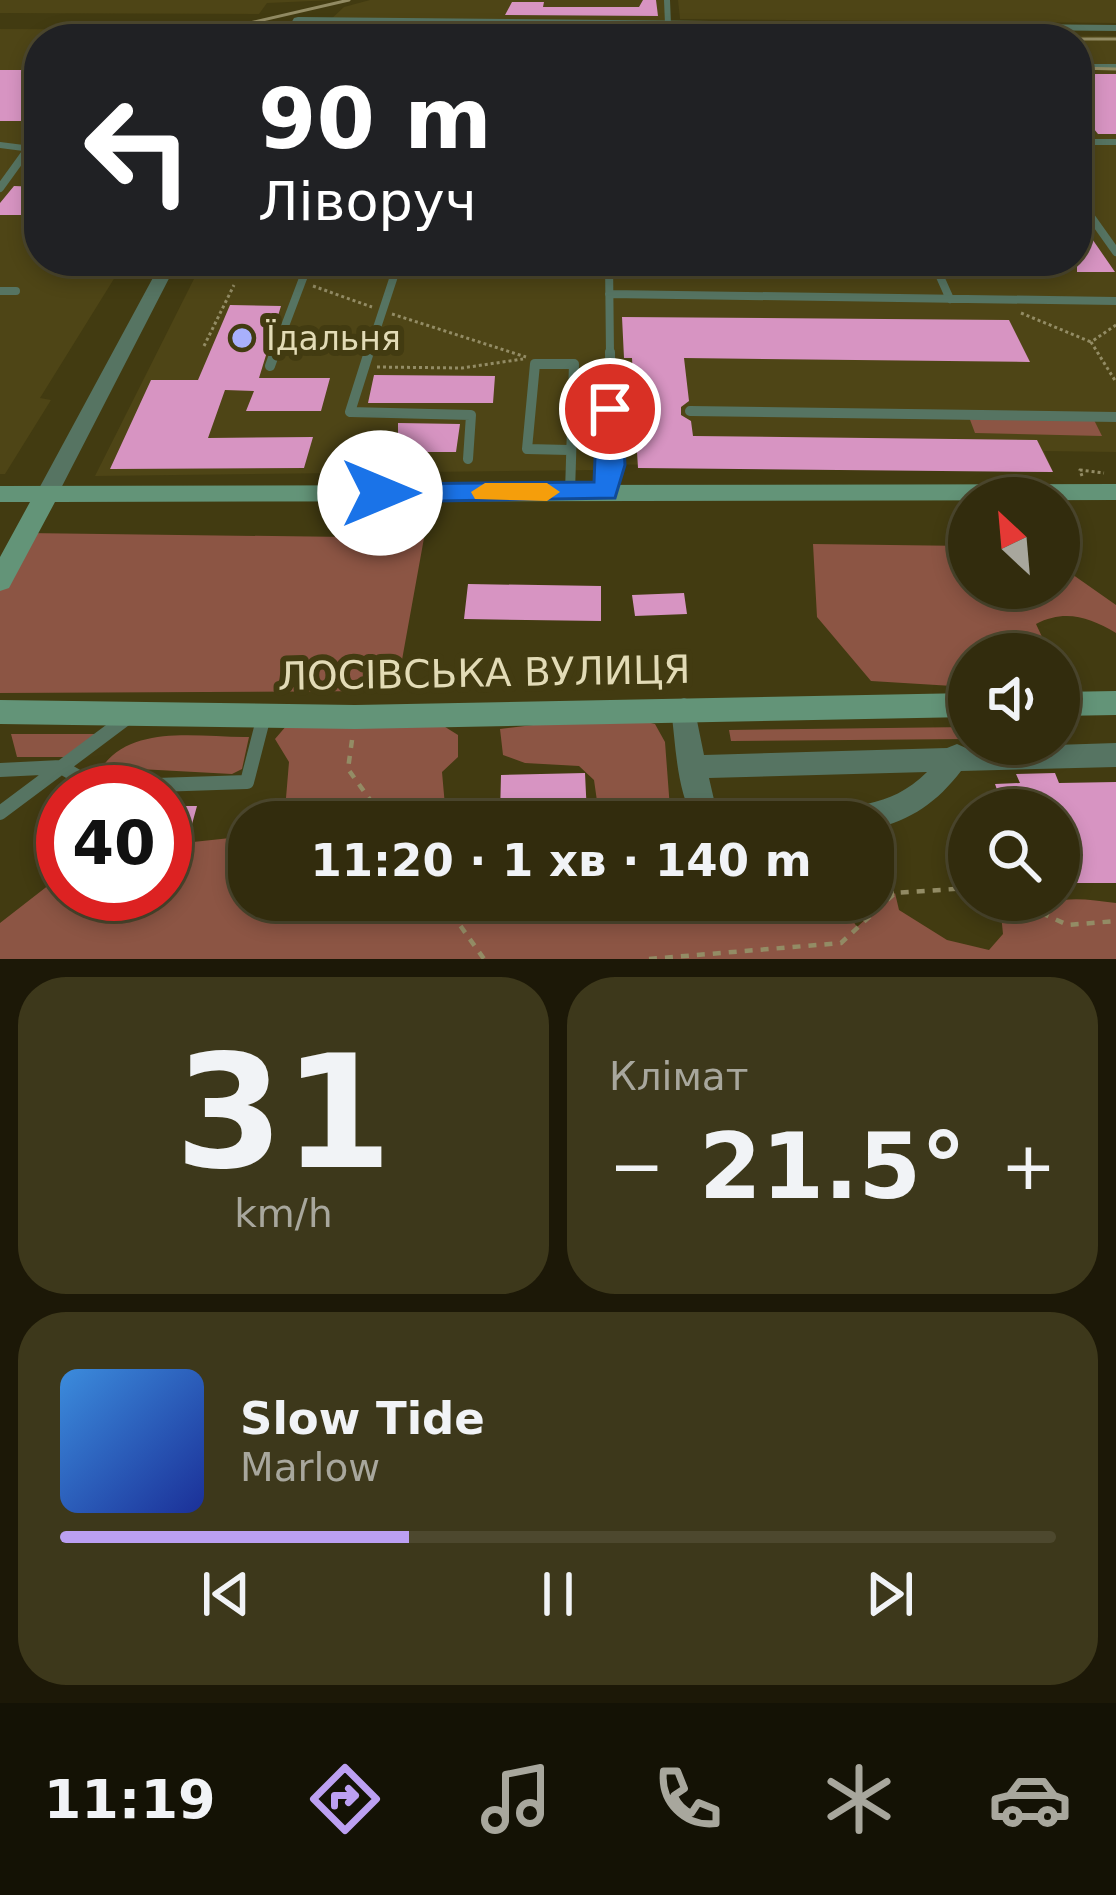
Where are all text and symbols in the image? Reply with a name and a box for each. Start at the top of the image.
text: 90 m [258,70,492,168]
icon: left [60,72,216,228]
text: Ліворуч [258,170,477,233]
place label: Їдальня [266,319,401,358]
marker: Їдальня [229,325,255,351]
pin [559,358,661,460]
icon: arrive [577,376,643,442]
position arrow [317,430,443,556]
north arrow [948,477,1080,609]
map controls [948,477,1080,921]
button: sound [948,633,1080,765]
street label: ЛОСІВСЬКА ВУЛИЦЯ [277,647,691,699]
speed limit sign: 40 [36,765,192,921]
button: search [948,789,1080,921]
text: 11:20 · 1 хв · 140 m [310,834,812,887]
text: 31 [175,1022,392,1204]
text: Клімат [609,1054,749,1099]
text: 21.5° [699,1114,966,1219]
text: − [609,1128,664,1205]
text: + [1001,1128,1056,1205]
text: km/h [234,1191,333,1236]
text: Slow Tide [240,1392,485,1445]
text: Marlow [240,1445,380,1490]
icon: previous [193,1561,259,1627]
icon: pause [525,1561,591,1627]
icon: next [857,1561,923,1627]
icon: directions [303,1757,387,1841]
icon: music [474,1757,558,1841]
icon: phone [646,1757,730,1841]
icon: climate [817,1757,901,1841]
icon: car [988,1757,1072,1841]
text: 11:19 [44,1768,216,1831]

